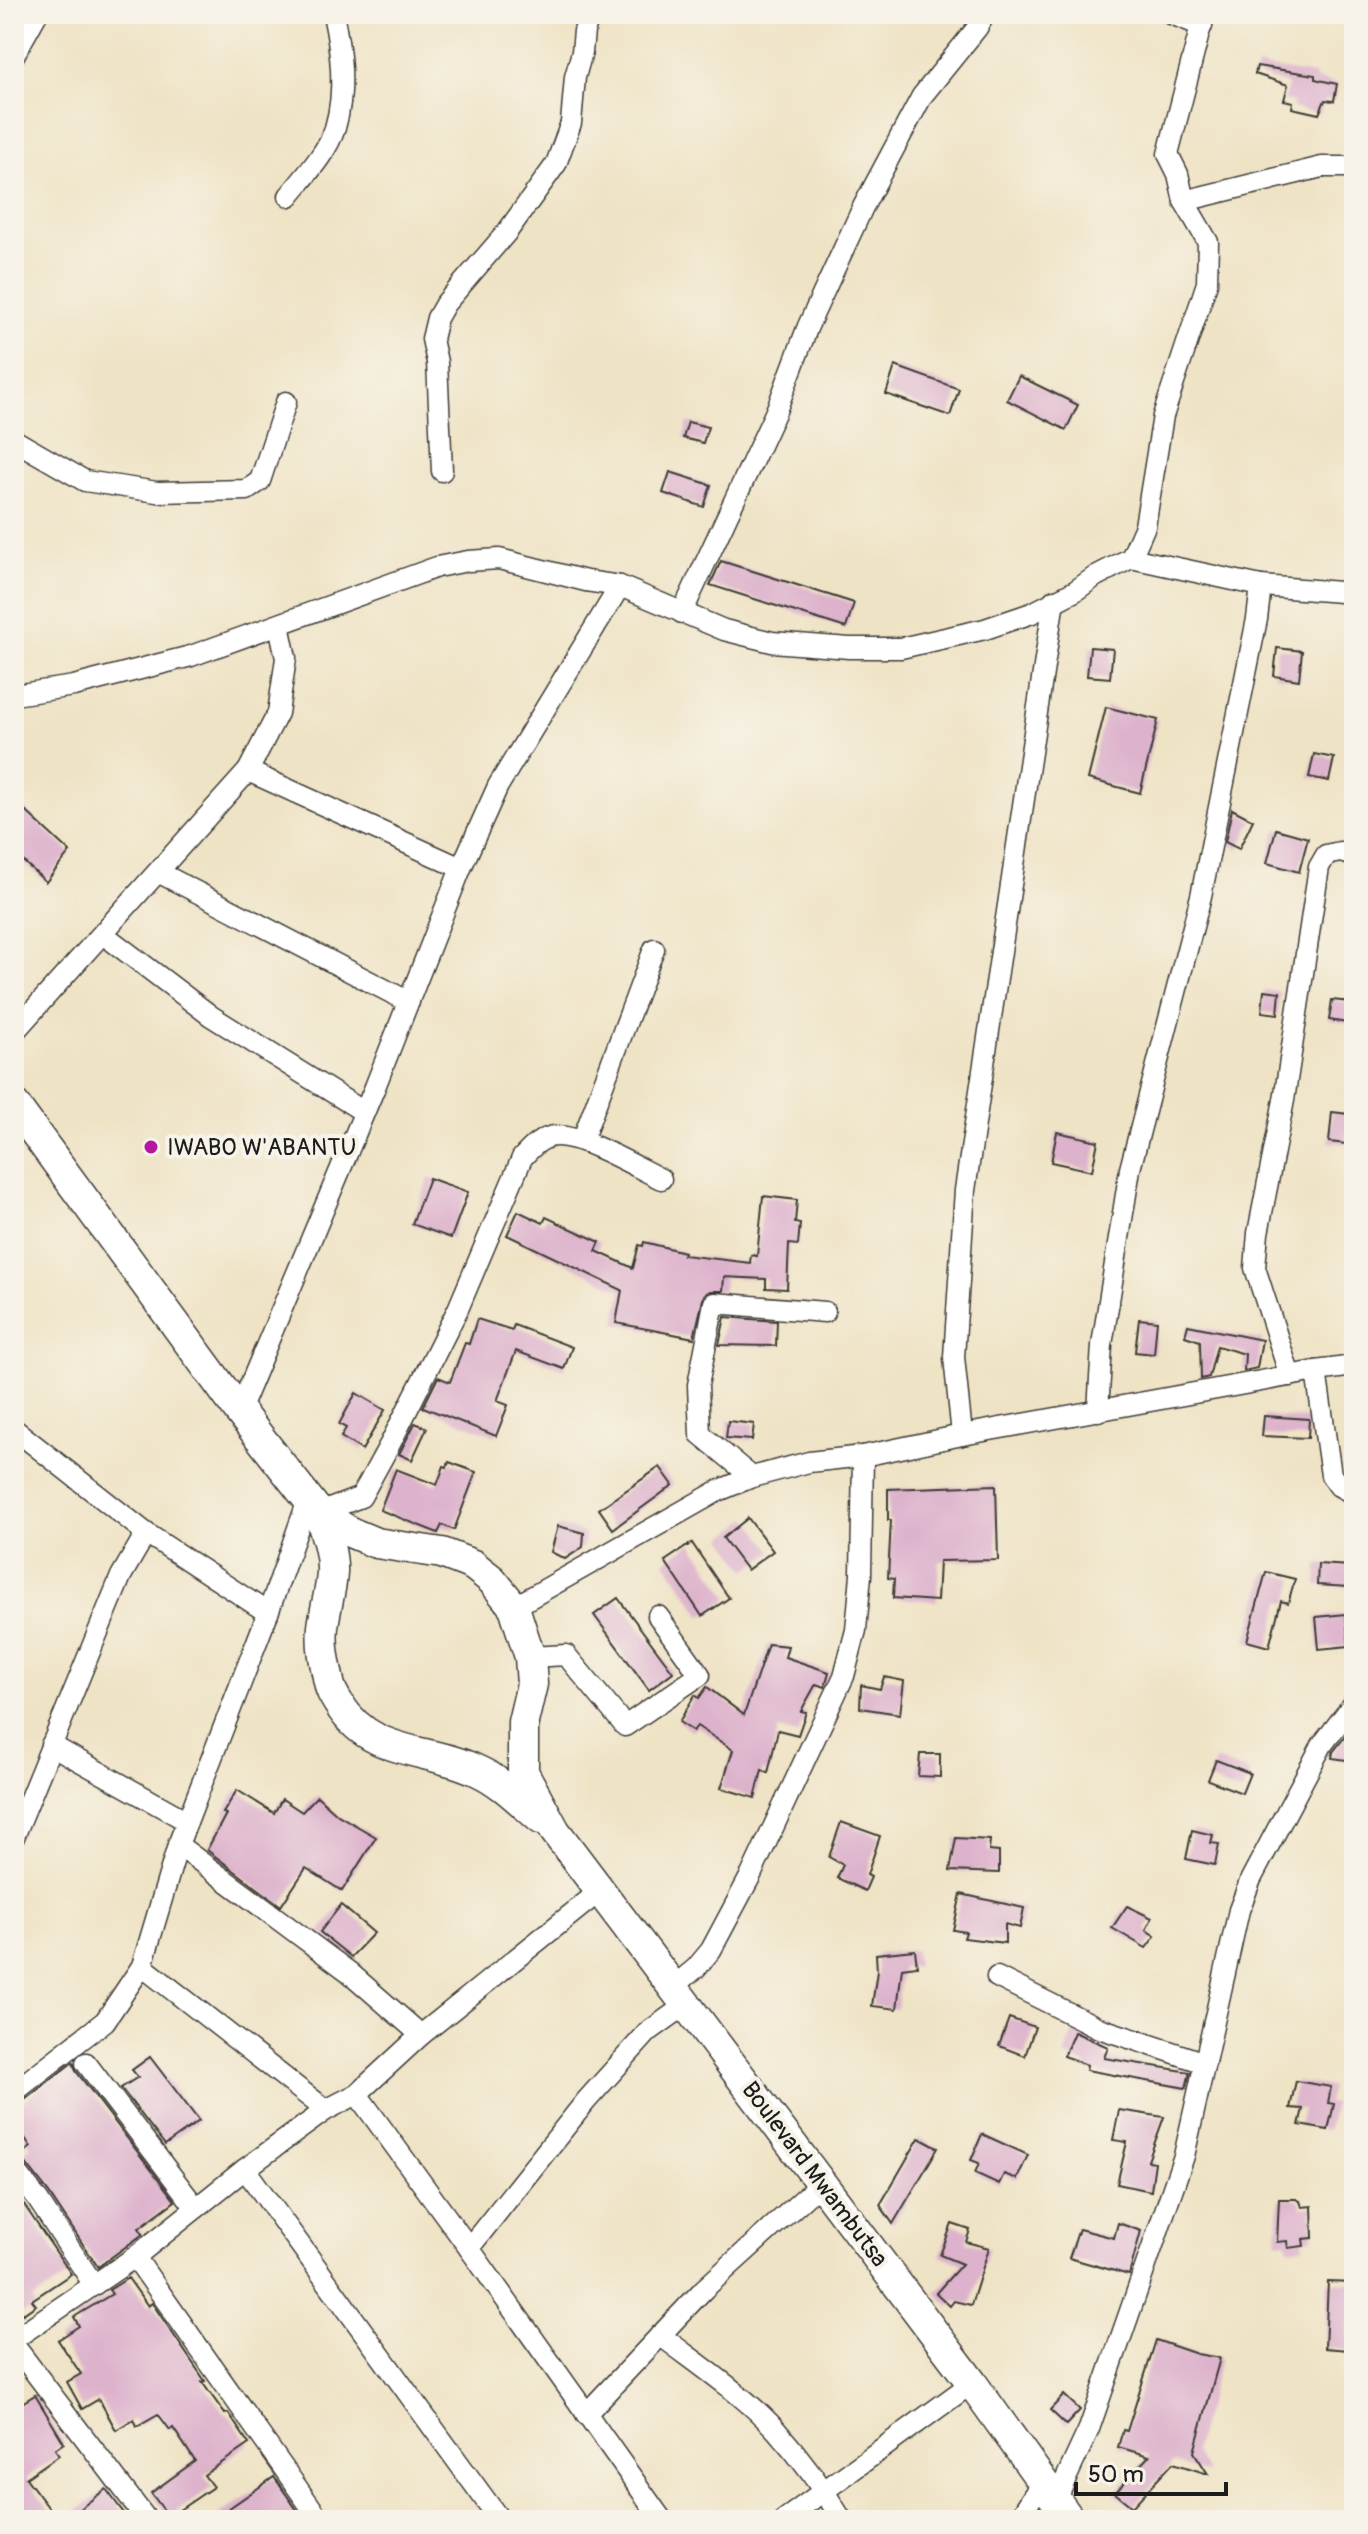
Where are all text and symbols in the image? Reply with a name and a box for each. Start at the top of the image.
place label: IWABO W'ABANTU [167,1133,357,1162]
marker: IWABO W'ABANTU [142,1138,160,1156]
street label: Boulevard Mwambutsa [735,2076,894,2273]
scale bar [1076,2446,1226,2496]
text: 50 m [1088,2460,1144,2489]

